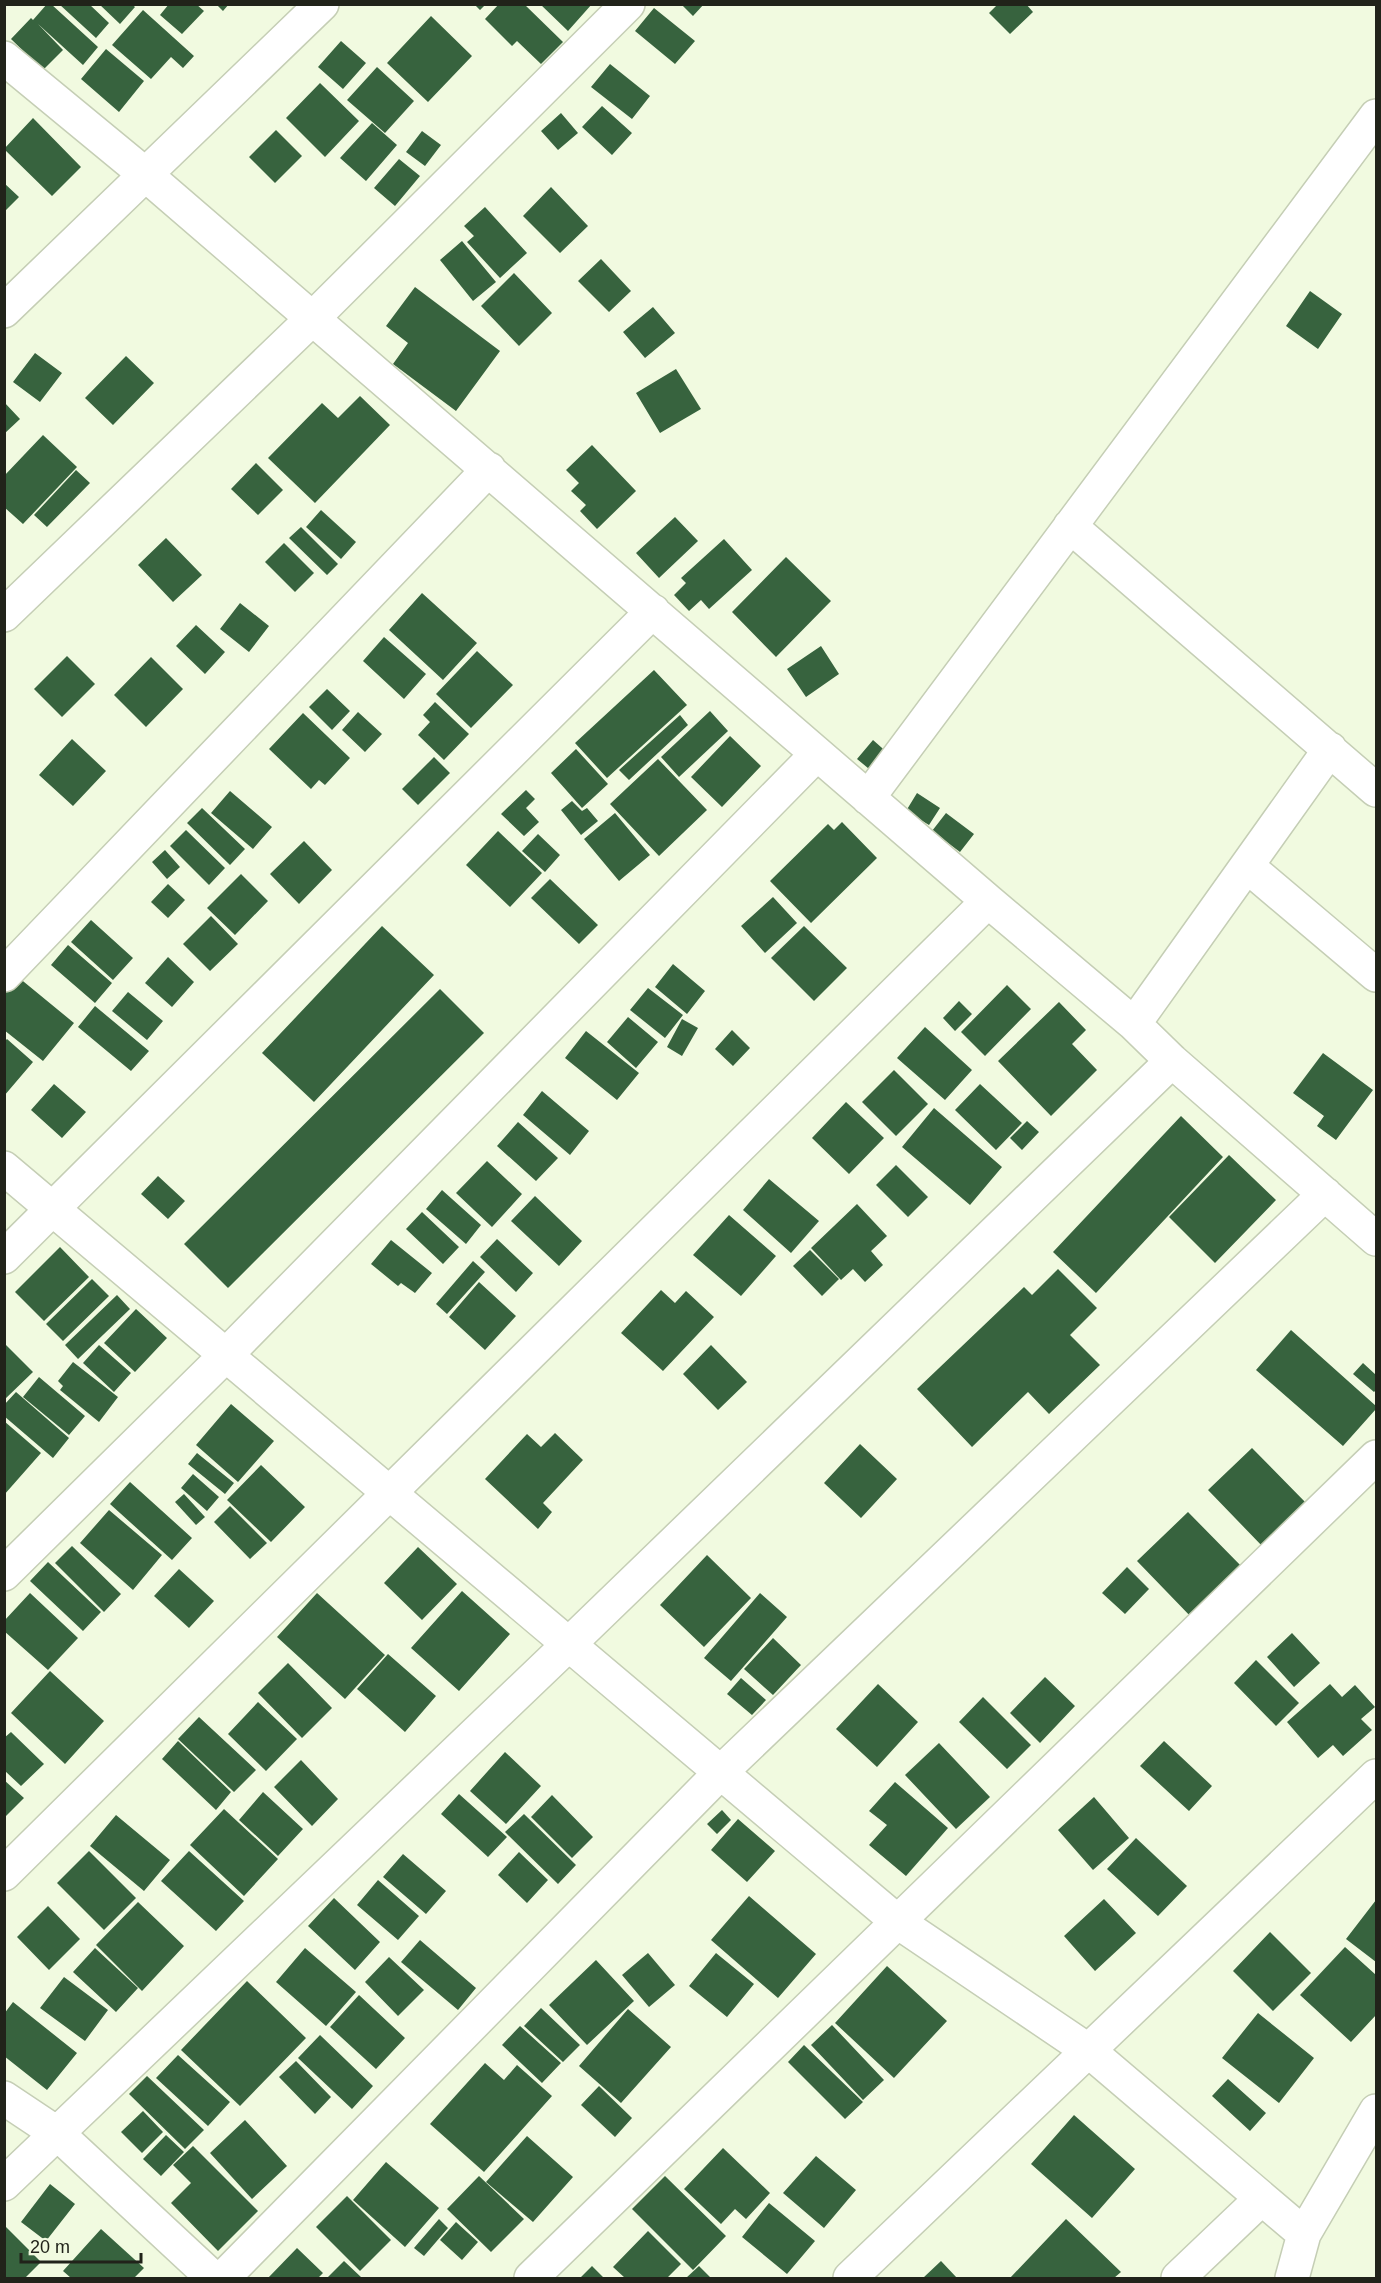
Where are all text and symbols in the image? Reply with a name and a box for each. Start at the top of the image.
scale bar [21,2226,141,2264]
text: 20 m [30,2237,70,2257]

